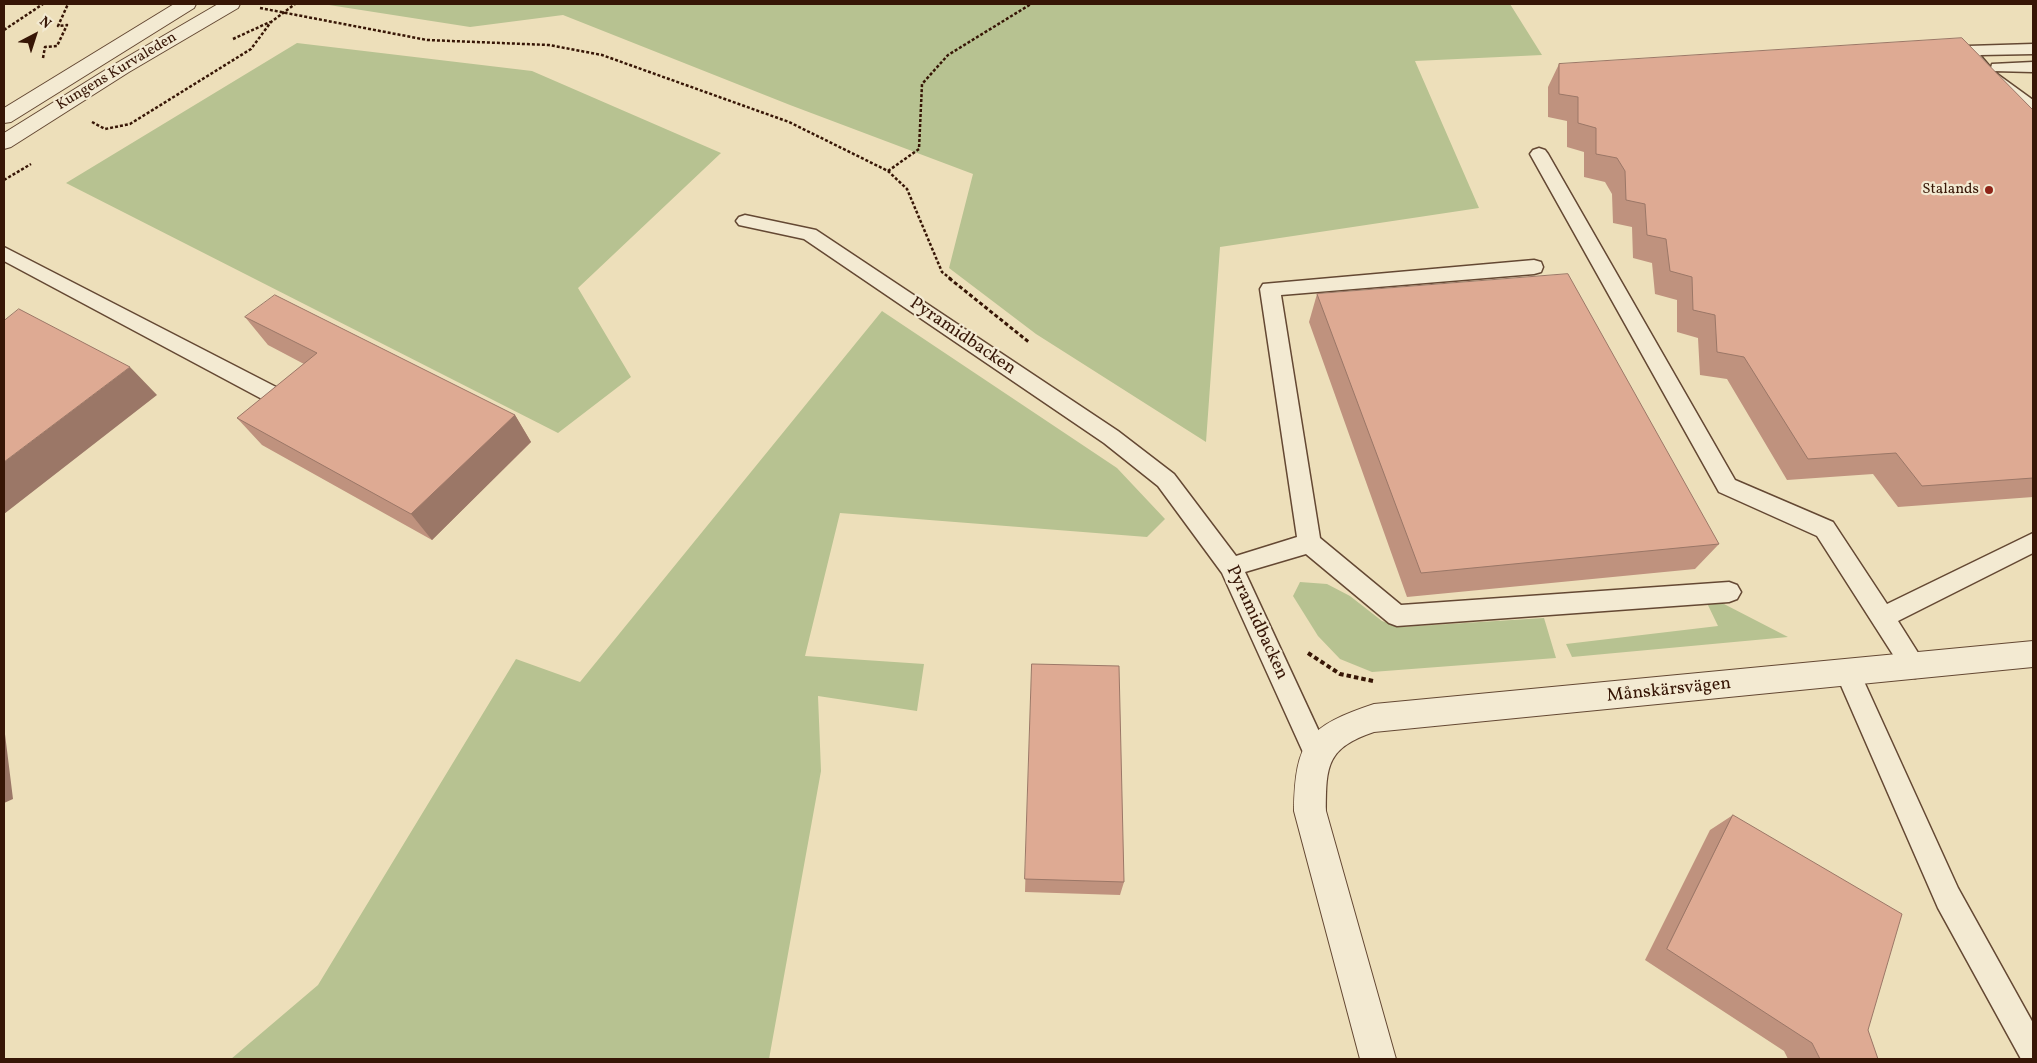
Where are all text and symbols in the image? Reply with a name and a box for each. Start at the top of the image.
north arrow [10,10,60,60]
text: N [35,13,55,34]
street label: Kungens Kurvaleden [54,29,180,115]
place label: Stalands [1922,181,1979,199]
marker: Stalands [1983,184,1995,196]
street label: Pyramidbacken [905,294,1019,380]
street label: Pyramidbacken [1220,563,1292,683]
street label: Månskärsvägen [1606,674,1732,708]

